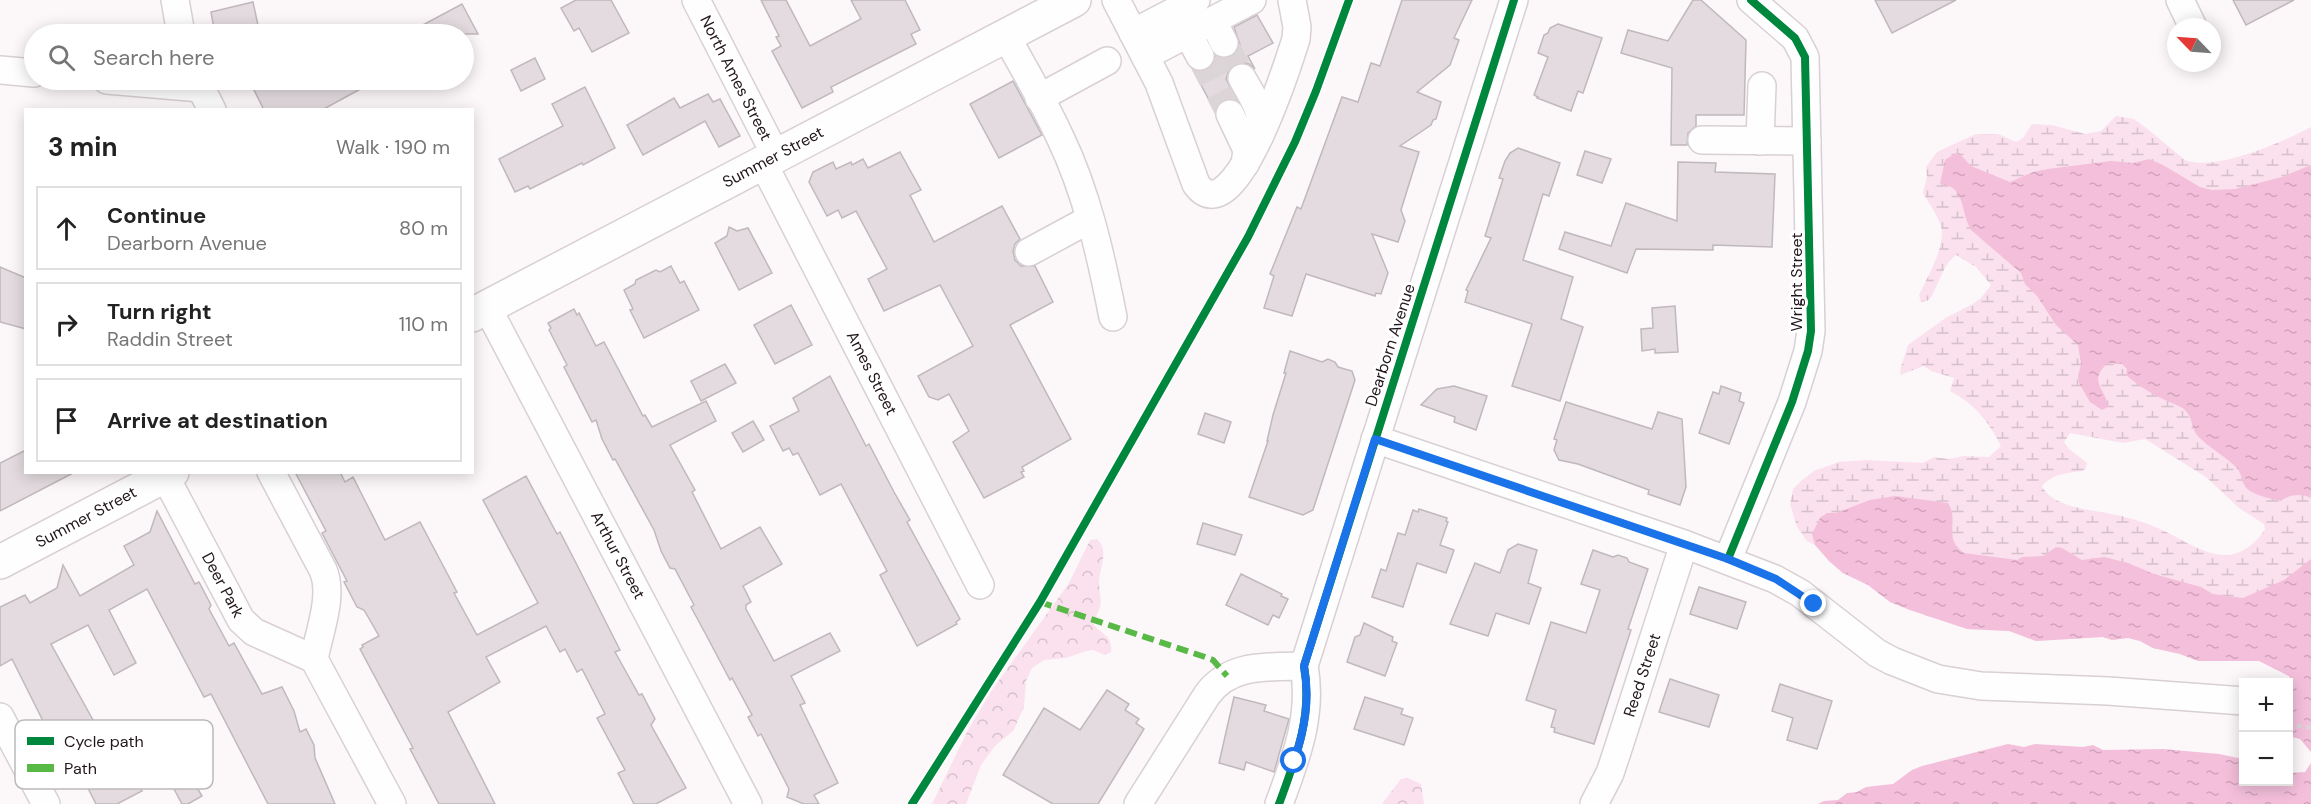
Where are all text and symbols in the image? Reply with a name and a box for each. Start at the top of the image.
street label: North Ames Street [695,12,777,144]
north arrow [2167,18,2221,72]
search box [24,24,474,90]
icon: search [45,41,78,74]
text: Search here [93,43,214,72]
street label: Summer Street [719,122,827,192]
text: 3 min [48,130,117,164]
text: Walk · 190 m [336,134,450,160]
text: Continue [107,201,206,230]
icon: ahead [50,212,83,245]
text: 80 m [399,215,448,241]
text: Dearborn Avenue [107,230,267,256]
street label: Wright Street [1786,233,1807,331]
street label: Dearborn Avenue [1360,281,1420,409]
text: Turn right [107,297,212,326]
icon: right [50,308,83,341]
text: 110 m [399,311,448,337]
text: Raddin Street [107,326,233,352]
street label: Ames Street [842,327,902,419]
icon: arrive [50,404,83,437]
text: Arrive at destination [107,406,328,435]
street label: Summer Street [32,482,140,552]
street label: Arthur Street [586,507,650,603]
street label: Deer Park [197,549,249,621]
route end [1800,590,1826,616]
street label: Reed Street [1619,630,1665,720]
map controls [2239,678,2293,786]
button: + [2239,678,2293,732]
legend [15,720,213,789]
text: Cycle path [64,731,144,752]
button: − [2239,732,2293,786]
route start [1280,747,1306,773]
text: Path [64,758,97,779]

